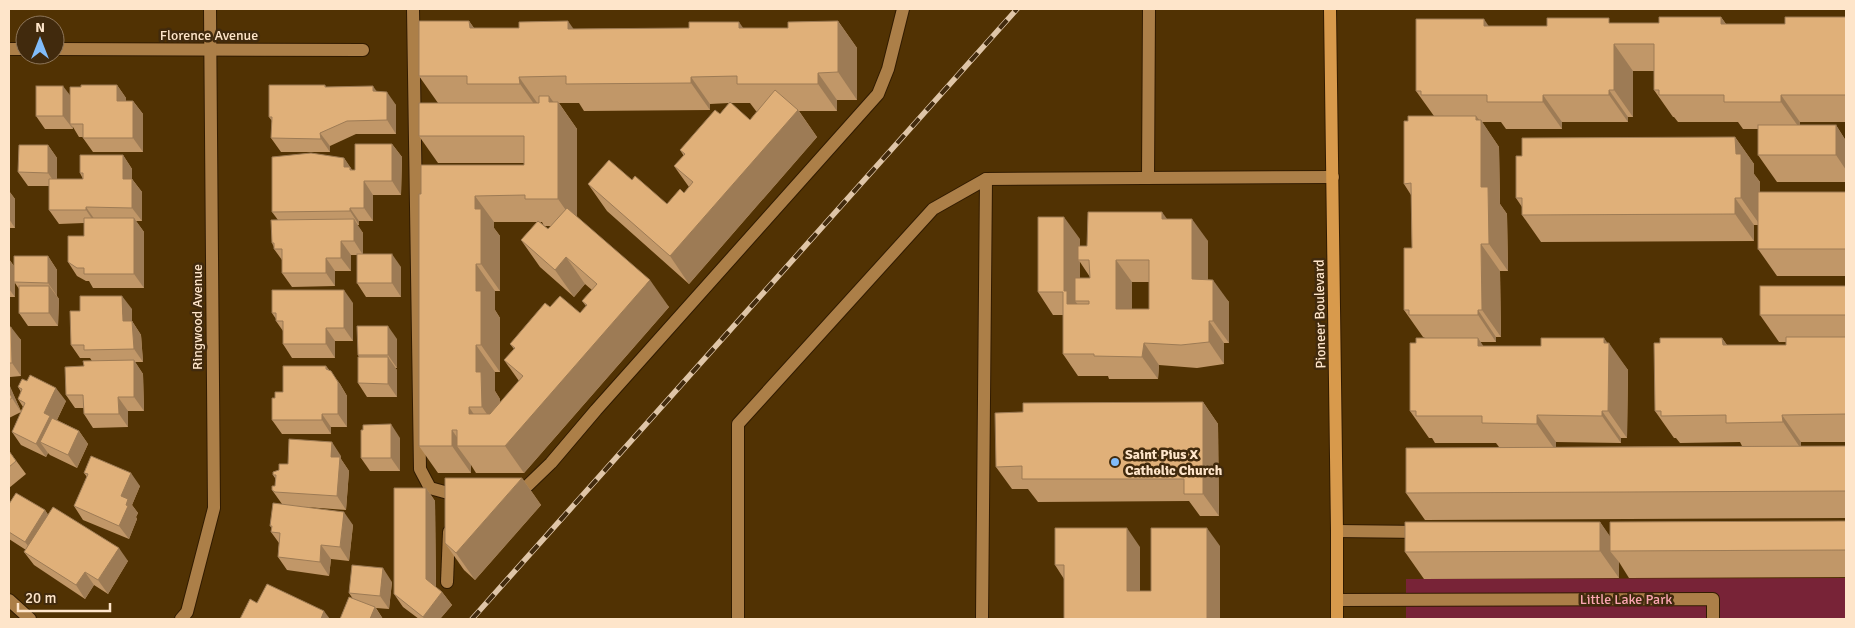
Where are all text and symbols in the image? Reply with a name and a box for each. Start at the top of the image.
north arrow [15,15,65,65]
text: N [35,19,45,36]
street label: Florence Avenue [160,27,258,44]
street label: Pioneer Boulevard [1311,259,1329,369]
street label: Ringwood Avenue [189,264,206,370]
place label: Saint Pius X Catholic Church [1125,446,1223,479]
marker: Saint Pius X Catholic Church [1109,456,1121,468]
scale bar [18,580,110,612]
text: 20 m [25,589,56,607]
park label: Little Lake Park [1580,591,1672,608]

